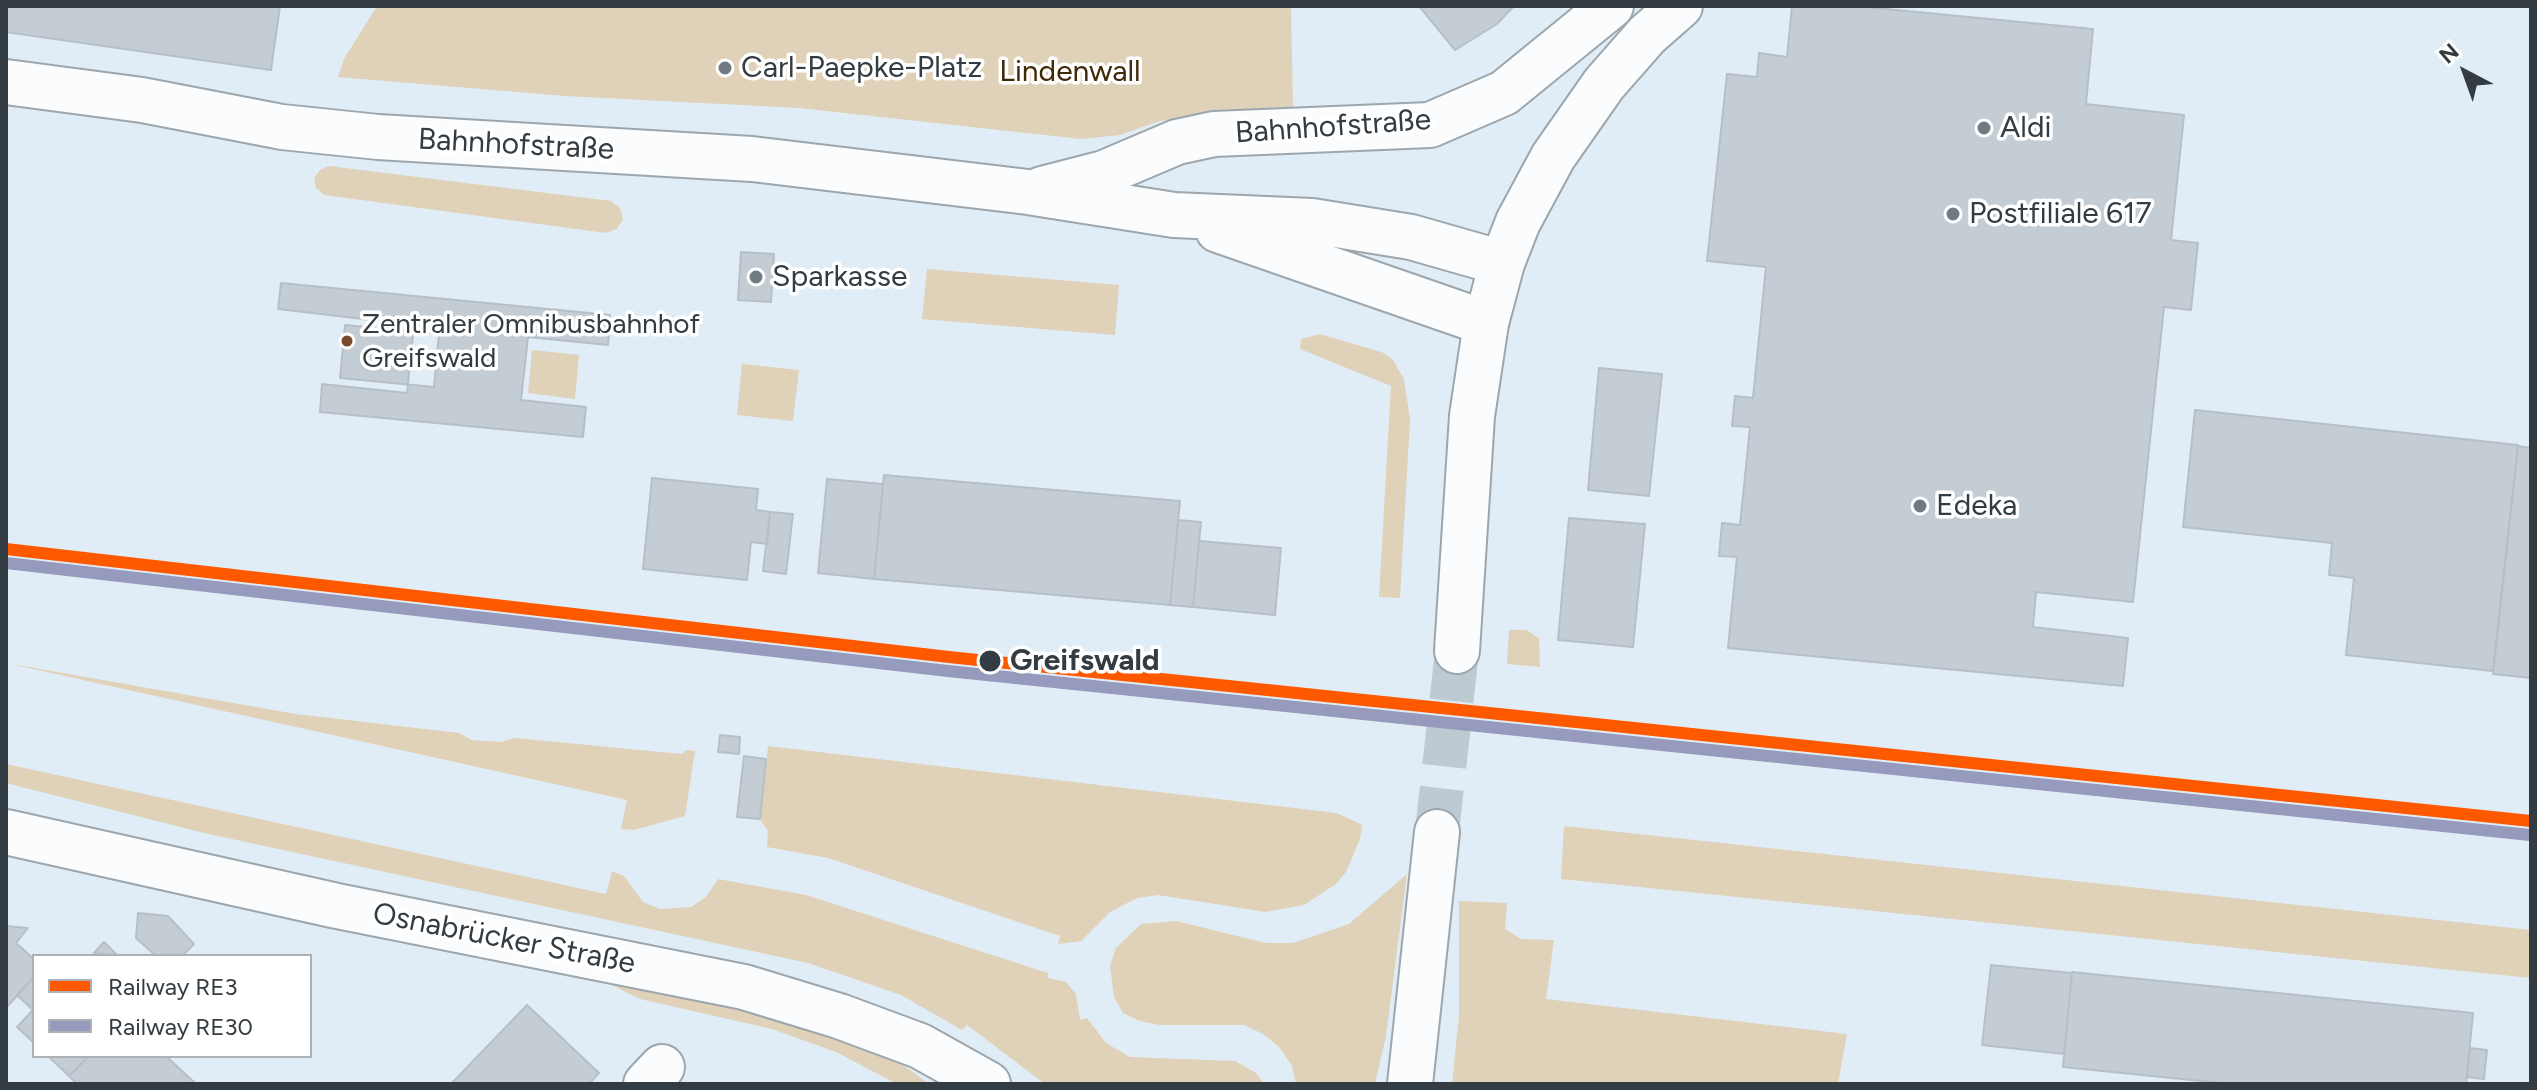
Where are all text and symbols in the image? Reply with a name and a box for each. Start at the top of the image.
north arrow [2425,32,2505,112]
text: N [2434,38,2464,69]
place label: Carl-Paepke-Platz [741,50,982,86]
park label: Lindenwall [999,54,1141,90]
marker: Carl-Paepke-Platz [716,59,734,77]
street label: Bahnhofstraße [1234,102,1432,152]
place label: Aldi [2000,110,2051,146]
marker: Aldi [1975,119,1993,137]
street label: Bahnhofstraße [417,122,615,168]
place label: Postfiliale 617 [1969,196,2152,232]
marker: Postfiliale 617 [1944,205,1962,223]
place label: Sparkasse [772,259,907,295]
marker: Sparkasse [747,268,765,286]
place label: Zentraler Omnibusbahnhof Greifswald [362,308,700,374]
marker: Zentraler Omnibusbahnhof Greifswald [339,333,355,349]
place label: Edeka [1936,488,2017,524]
marker: Edeka [1911,497,1929,515]
place label: Greifswald [1010,643,1160,679]
marker: Greifswald [977,648,1003,674]
street label: Osnabrücker Straße [370,896,638,982]
legend [32,954,312,1058]
text: Railway RE3 [108,972,238,1001]
text: Railway RE30 [108,1012,253,1041]

